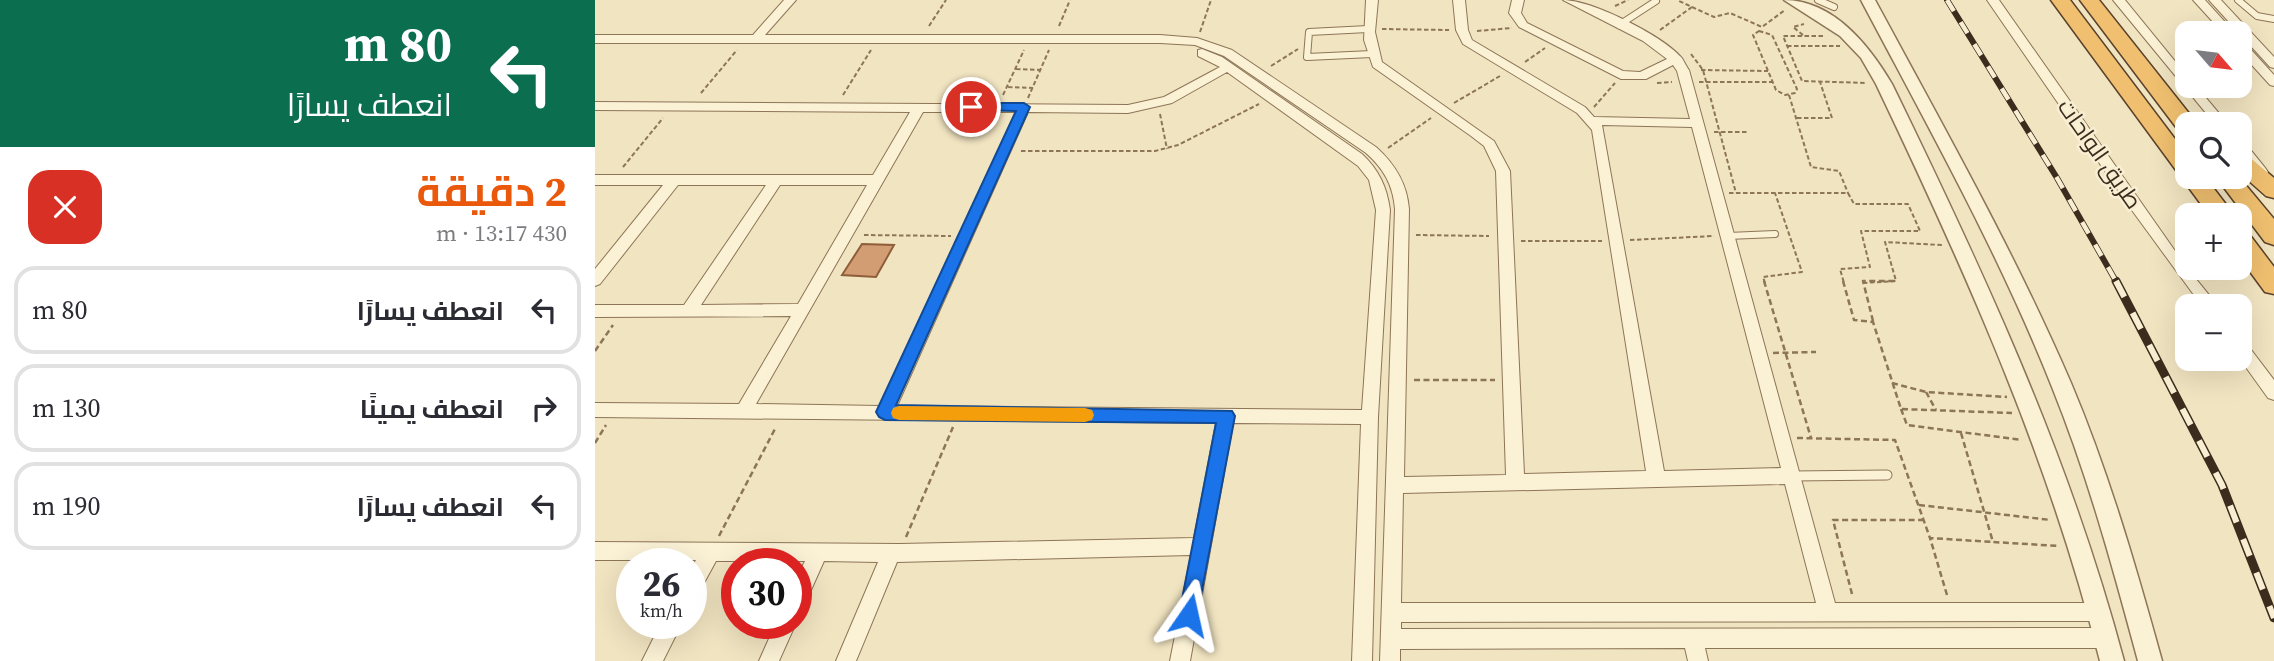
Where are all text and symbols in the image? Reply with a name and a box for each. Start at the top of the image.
text: 80 m [344,10,452,77]
north arrow [2175,21,2252,98]
map controls [2175,21,2252,371]
icon: left [476,28,567,119]
pin [941,77,1001,137]
text: انعطف يسارًا [287,83,452,127]
icon: arrive [952,88,990,126]
street label: طريق الواحات [2050,93,2150,215]
button: search [2175,112,2252,189]
text: 2 دقيقة [417,162,567,220]
button: close [28,170,102,244]
button: + [2175,203,2252,280]
text: 430 m · 13:17 [436,217,567,249]
icon: left [525,291,563,329]
text: 80 m [32,292,88,328]
text: انعطف يسارًا [357,293,504,329]
button: − [2175,294,2252,371]
icon: right [525,389,563,427]
text: 130 m [32,390,101,426]
text: انعطف يمينًا [360,391,504,427]
icon: left [525,487,563,525]
text: 190 m [32,488,101,524]
text: انعطف يسارًا [357,489,504,525]
speed limit sign: 30 [721,548,812,639]
text: 26 [643,560,680,608]
position arrow [1152,578,1226,652]
text: km/h [640,598,683,623]

